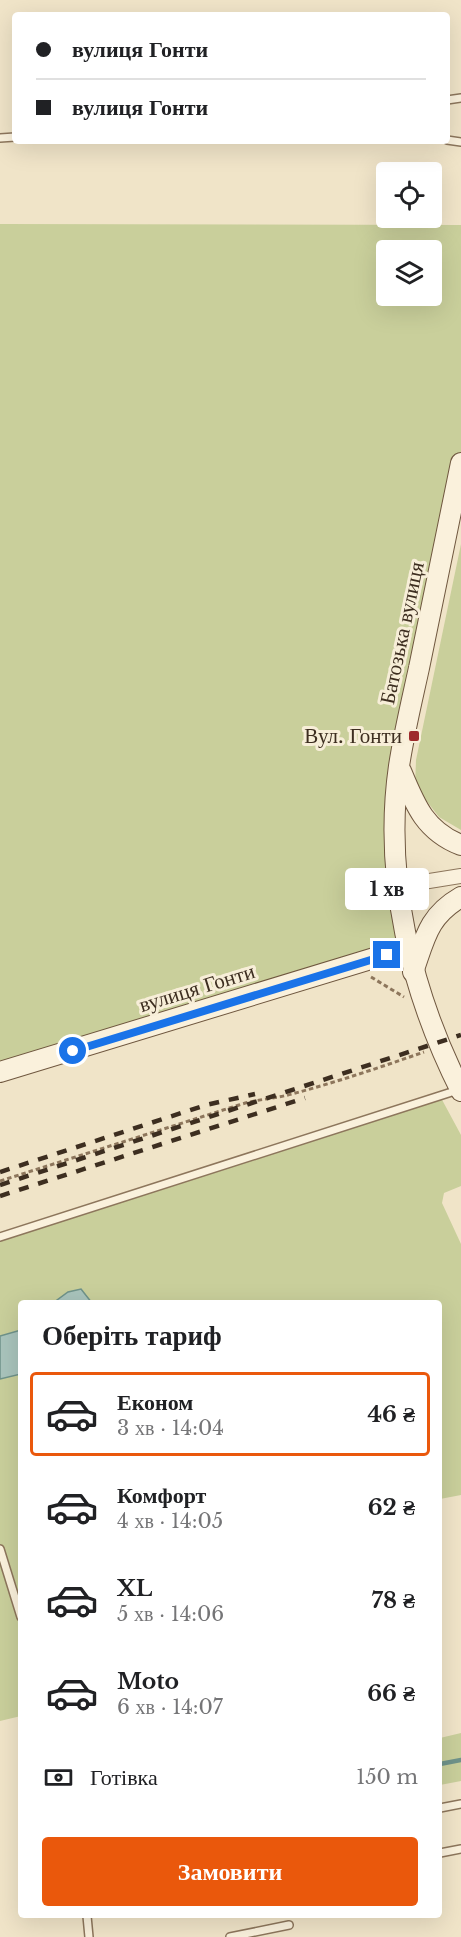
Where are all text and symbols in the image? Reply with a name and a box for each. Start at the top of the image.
text: вулиця Гонти [72,36,208,63]
text: вулиця Гонти [72,94,208,121]
map controls [376,162,442,306]
button: locate [376,162,442,228]
button: layers [376,240,442,306]
street label: Батозька вулиця [374,559,430,706]
place label: Вул. Гонти [304,723,402,749]
marker: Вул. Гонти [407,729,421,743]
callout: 1 хв [345,868,429,910]
text: 1 хв [370,877,404,901]
route end [373,941,400,968]
street label: вулиця Гонти [136,958,258,1018]
route start [59,1037,86,1064]
text: Оберіть тариф [42,1319,222,1352]
icon: car [45,1387,99,1441]
text: Економ [117,1389,193,1416]
text: 46 ₴ [367,1401,415,1428]
text: 3 хв · 14:04 [117,1416,224,1440]
icon: car [45,1480,99,1534]
text: Комфорт [117,1482,206,1509]
text: 62 ₴ [368,1494,415,1521]
text: 4 хв · 14:05 [117,1509,223,1533]
icon: car [45,1573,99,1627]
text: XL [117,1575,152,1602]
text: 78 ₴ [372,1587,415,1614]
text: 5 хв · 14:06 [117,1602,224,1626]
icon: car [45,1666,99,1720]
text: Moto [117,1668,179,1695]
text: 66 ₴ [367,1680,415,1707]
text: 6 хв · 14:07 [117,1695,223,1719]
icon: cash [42,1761,75,1794]
text: Готівка [90,1764,158,1791]
text: 150 m [356,1765,418,1789]
button: Замовити [42,1837,418,1906]

